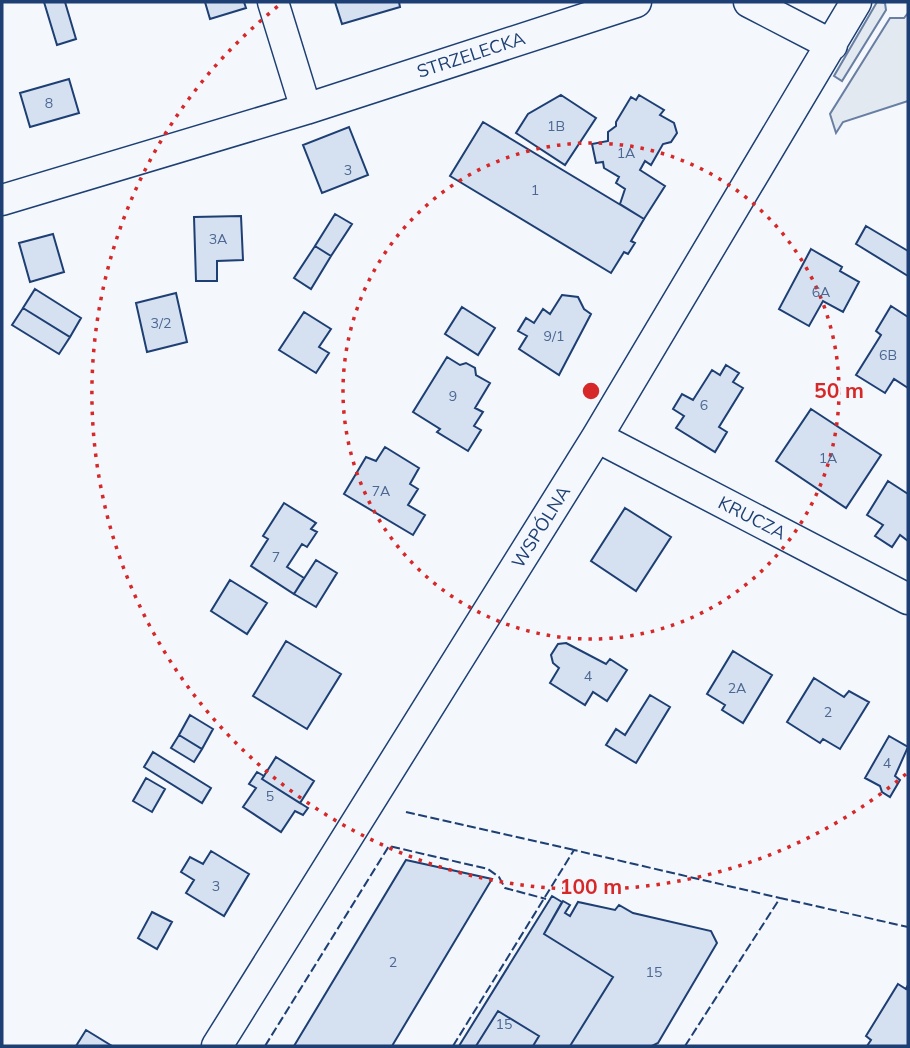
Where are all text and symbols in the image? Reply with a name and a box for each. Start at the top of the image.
street label: STRZELECKA [414,26,528,83]
house number: 8 [45,94,53,112]
house number: 1B [547,117,565,135]
house number: 1A [617,144,636,162]
house number: 3 [344,161,352,179]
house number: 1 [531,181,539,199]
house number: 3A [209,230,228,248]
house number: 6A [812,283,831,301]
house number: 3/2 [151,314,171,332]
house number: 9/1 [544,327,564,345]
house number: 6B [879,346,897,364]
text: 50 m [814,377,864,403]
centre of rings [579,379,603,403]
house number: 9 [449,387,457,405]
house number: 6 [700,396,708,414]
house number: 1A [819,449,838,467]
street label: WSPÓLNA [506,481,575,572]
house number: 7A [372,482,391,500]
street label: KRUCZA [714,491,790,544]
house number: 7 [272,548,280,566]
house number: 4 [584,667,593,685]
house number: 2A [728,679,747,697]
house number: 2 [824,703,832,721]
house number: 4 [883,754,892,772]
house number: 5 [266,787,274,805]
text: 100 m [560,873,622,899]
house number: 3 [212,877,220,895]
house number: 2 [389,953,397,971]
house number: 15 [646,963,662,981]
house number: 15 [496,1015,512,1033]

